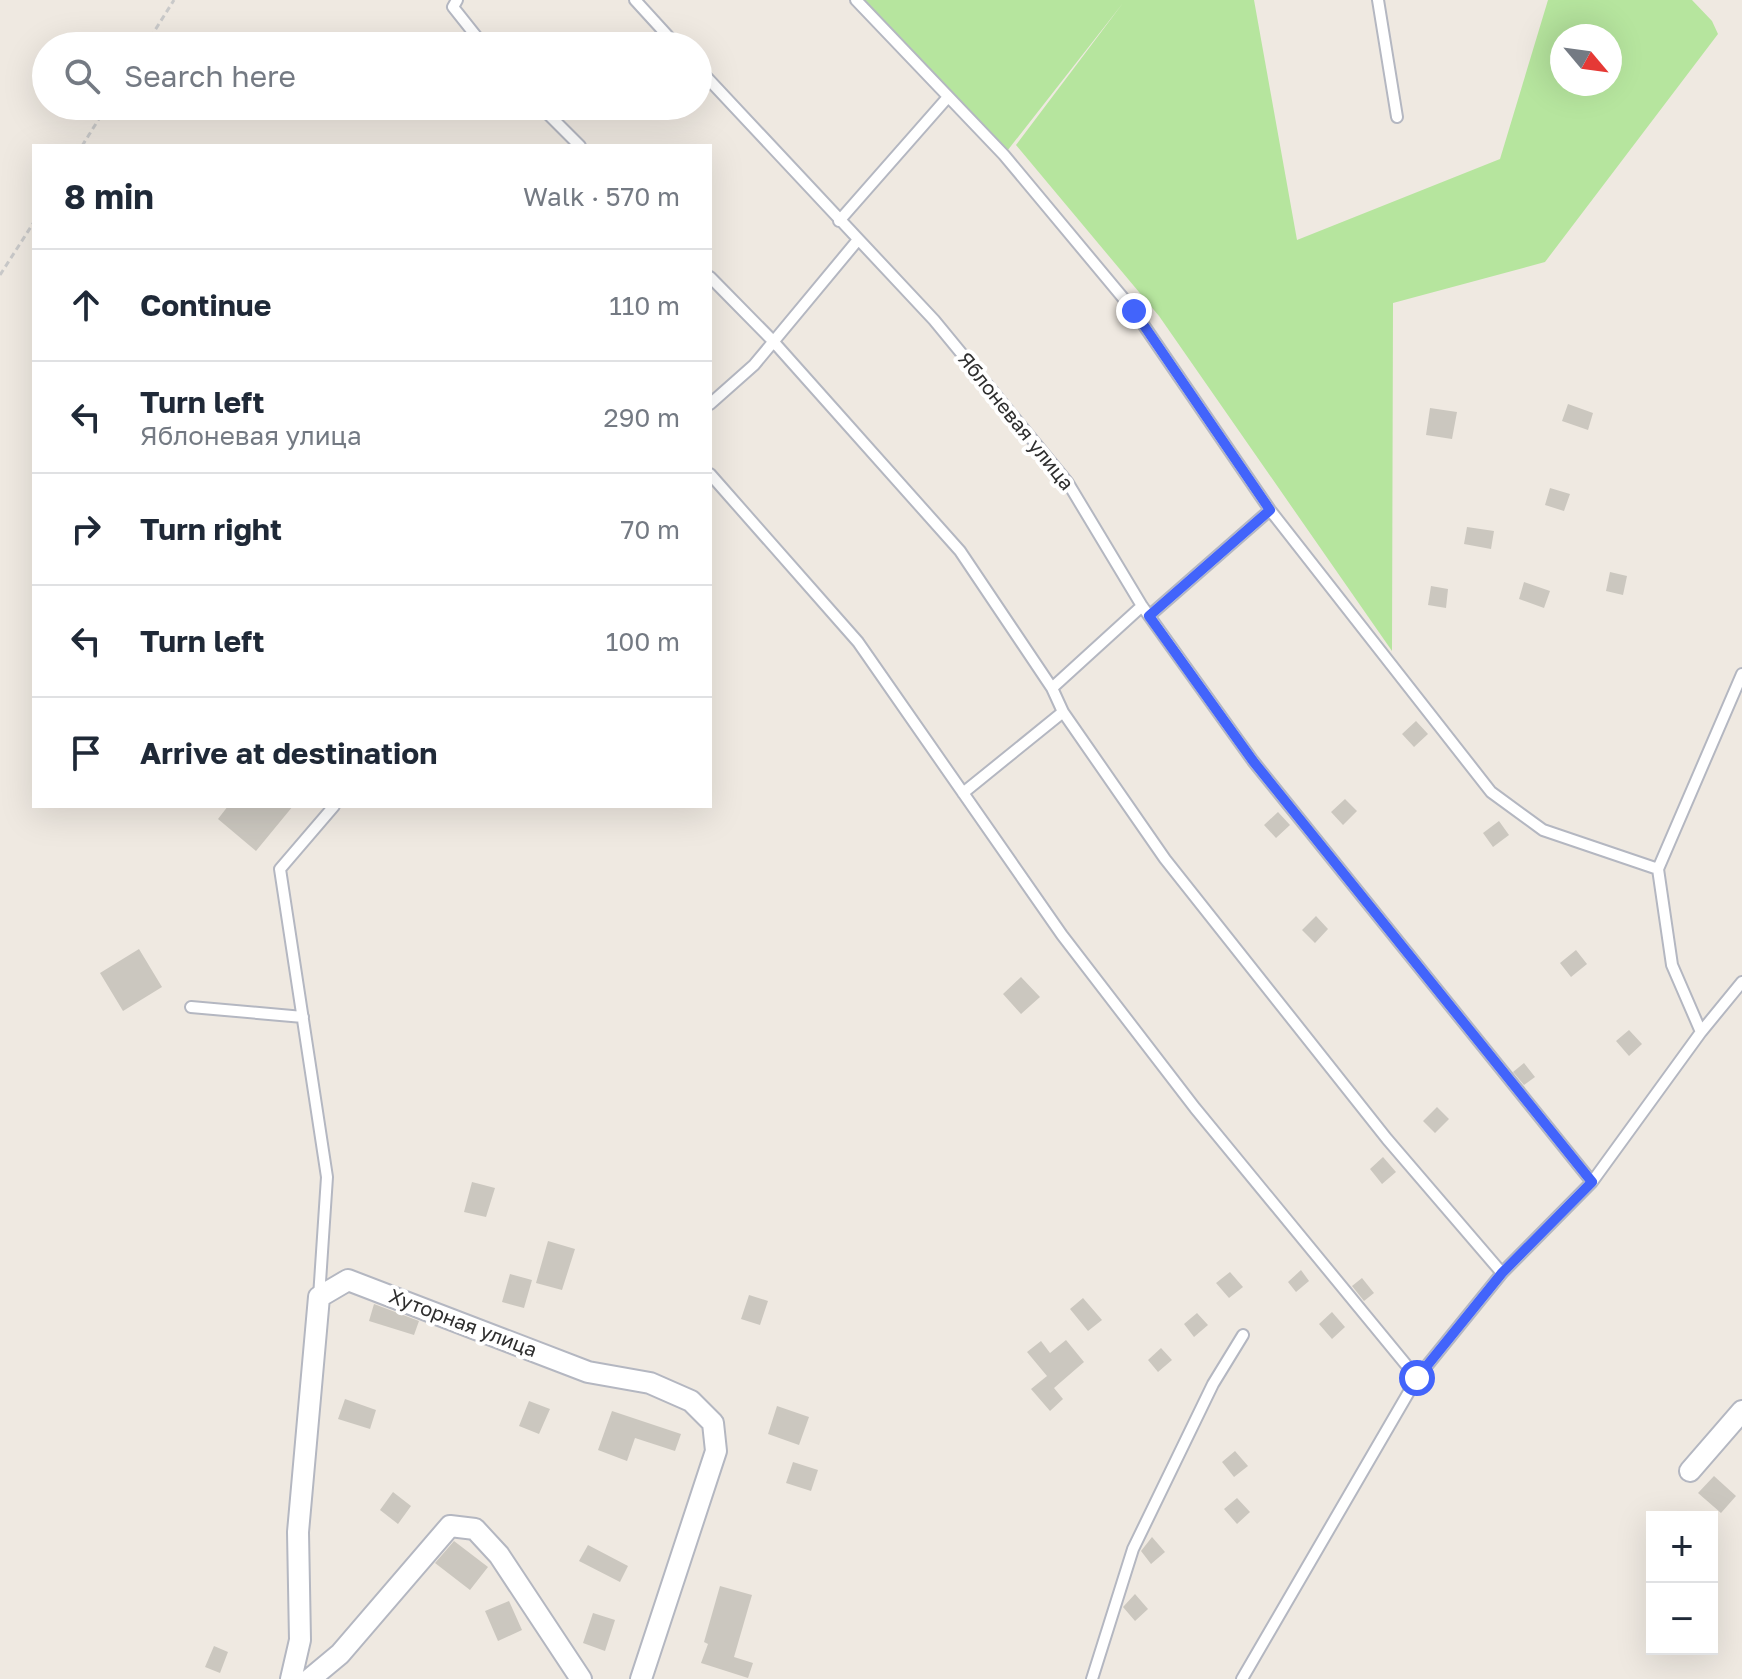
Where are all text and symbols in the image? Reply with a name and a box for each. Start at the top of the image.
north arrow [1550,24,1622,96]
search box [32,32,712,120]
icon: search [60,54,104,98]
text: Search here [124,58,296,94]
text: 8 min [64,176,154,216]
text: Walk · 570 m [523,181,680,212]
icon: ahead [64,283,108,327]
text: Continue [140,287,271,323]
text: 110 m [609,290,680,321]
route end [1116,293,1152,329]
street label: Яблоневая улица [954,347,1080,494]
text: Turn left [140,384,265,420]
icon: left [64,395,108,439]
text: 290 m [604,402,680,433]
text: Яблоневая улица [140,420,362,451]
icon: right [64,507,108,551]
text: Turn right [140,511,282,547]
text: 70 m [621,514,680,545]
icon: left [64,619,108,663]
text: Turn left [140,623,265,659]
text: 100 m [606,626,680,657]
icon: arrive [64,731,108,775]
text: Arrive at destination [140,735,437,771]
street label: Хуторная улица [386,1283,541,1361]
route start [1399,1360,1435,1396]
map controls [1646,1511,1718,1655]
button: + [1646,1511,1718,1583]
button: − [1646,1583,1718,1655]

